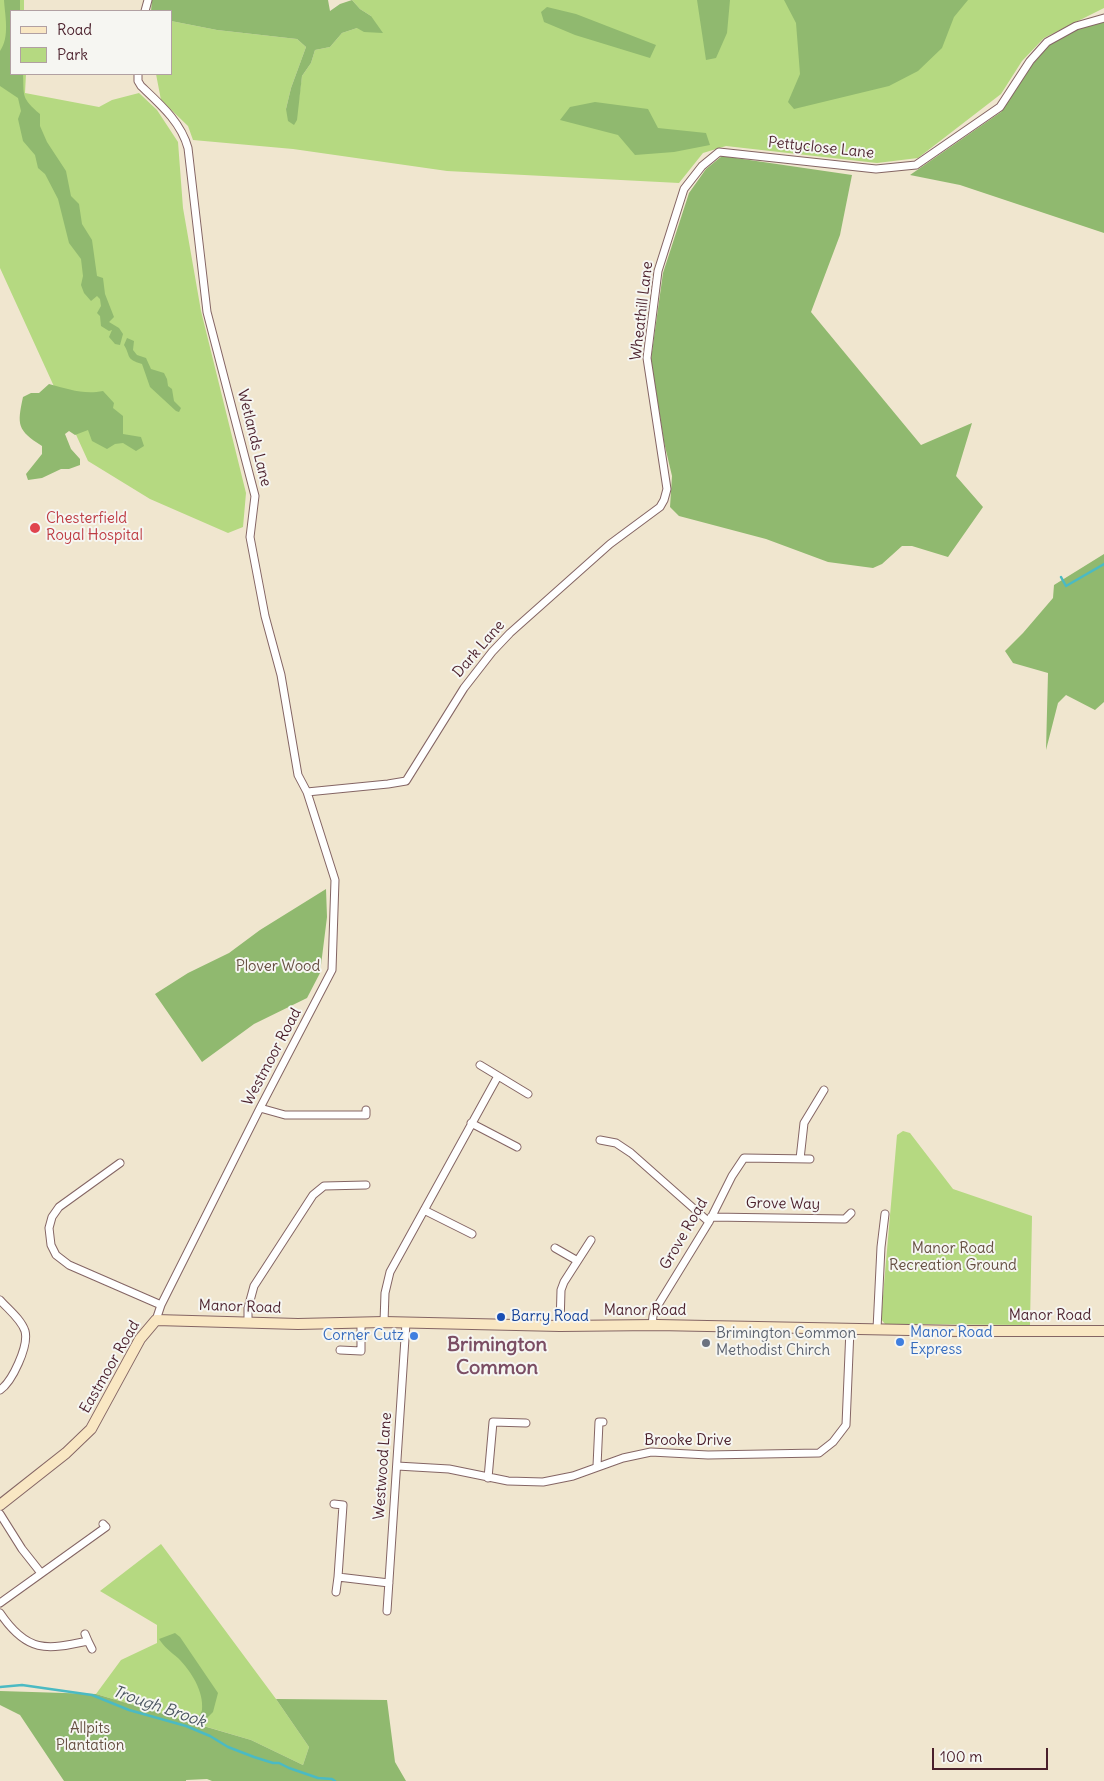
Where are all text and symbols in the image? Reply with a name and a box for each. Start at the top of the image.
legend [10,10,172,75]
text: Road [57,20,92,39]
text: Park [57,45,88,64]
street label: Pettyclose Lane [767,133,875,163]
street label: Wheathill Lane [627,260,657,362]
street label: Wetlands Lane [233,388,275,488]
place label: Chesterfield Royal Hospital [46,510,143,545]
marker: Chesterfield Royal Hospital [28,521,42,535]
street label: Dark Lane [449,617,509,681]
park label: Plover Wood [236,958,320,976]
street label: Westmoor Road [239,1005,305,1109]
street label: Grove Way [746,1194,820,1214]
street label: Grove Road [656,1195,712,1273]
park label: Manor Road Recreation Ground [889,1240,1017,1275]
street label: Manor Road [198,1297,282,1317]
street label: Manor Road [604,1302,686,1320]
street label: Manor Road [1009,1307,1091,1325]
place label: Barry Road [511,1308,589,1326]
marker: Barry Road [495,1311,507,1323]
street label: Eastmoor Road [76,1318,144,1416]
place label: Manor Road Express [910,1324,993,1359]
place label: Brimington Common Methodist Chirch [716,1325,856,1360]
place label: Corner Cutz [323,1327,404,1345]
marker: Corner Cutz [408,1330,420,1342]
district label: Brimington Common [447,1333,547,1380]
marker: Manor Road Express [894,1336,906,1348]
marker: Brimington Common Methodist Chirch [700,1337,712,1349]
street label: Westwood Lane [370,1412,396,1520]
street label: Brooke Drive [644,1432,732,1450]
water label: Trough Brook [110,1682,208,1732]
park label: Allpits Plantation [56,1720,124,1755]
scale bar [934,1738,1050,1770]
text: 100 m [940,1747,982,1766]

